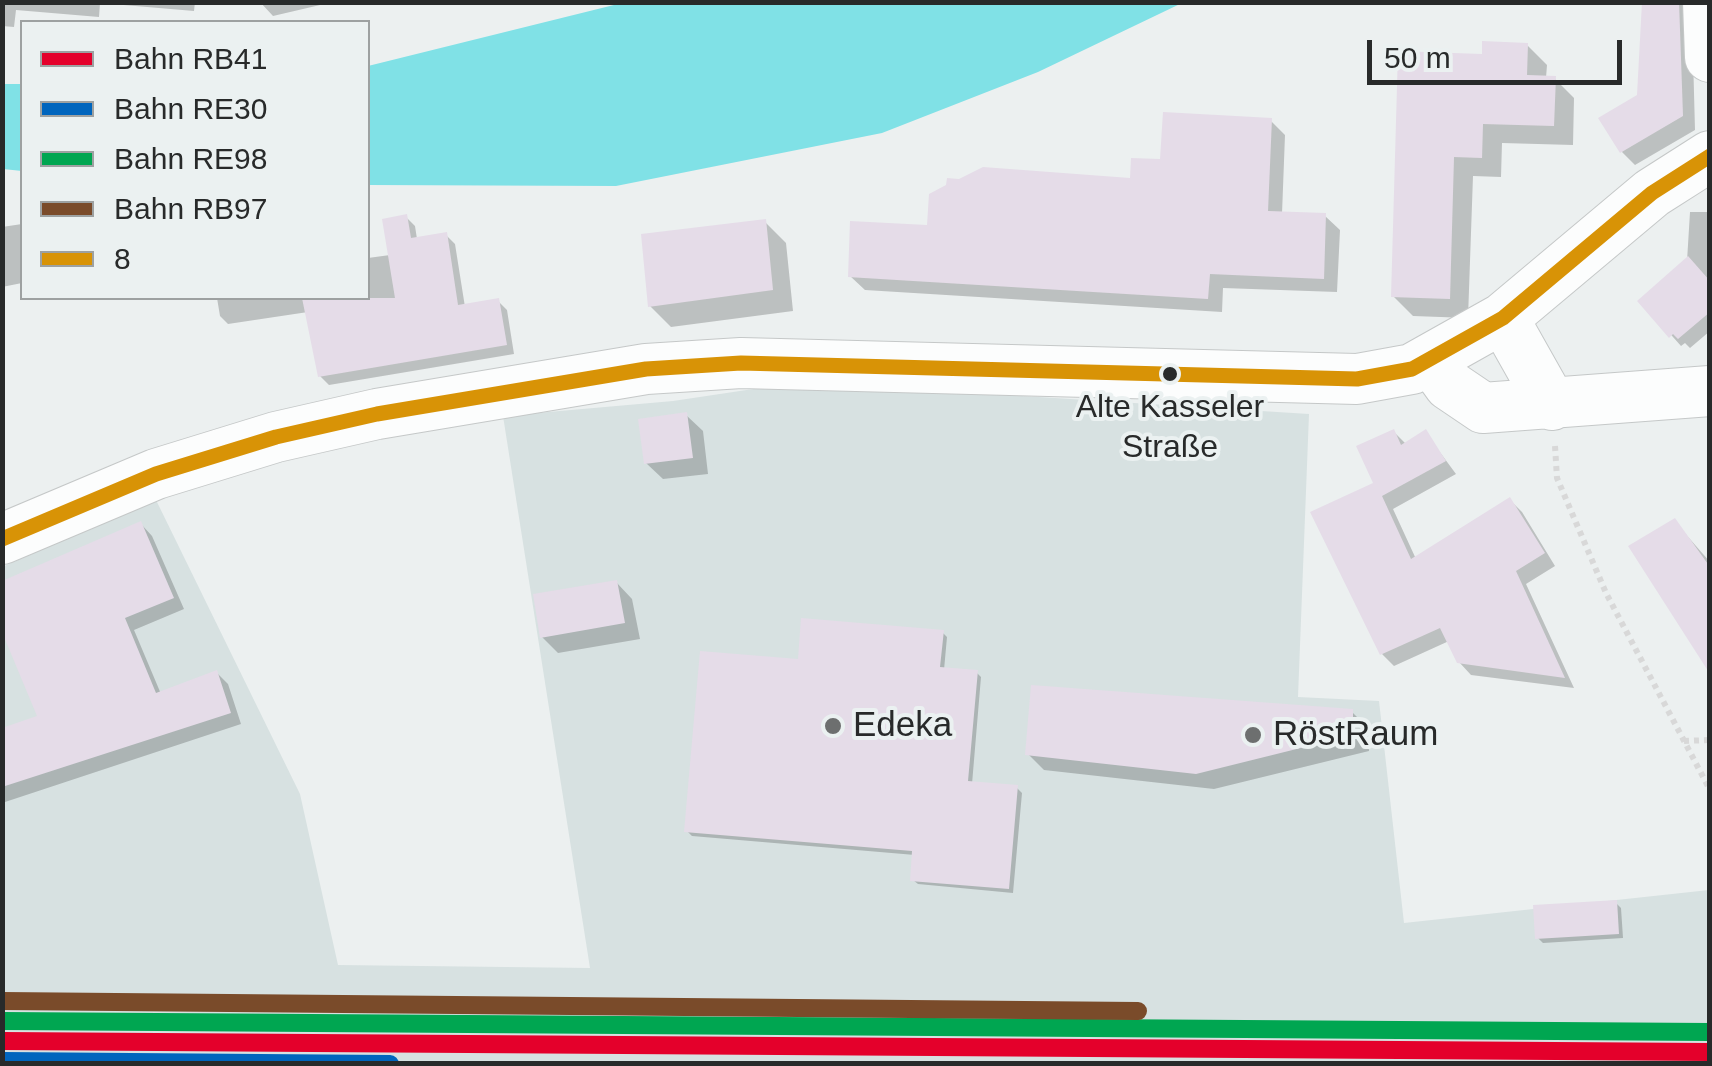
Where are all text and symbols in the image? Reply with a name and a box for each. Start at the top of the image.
legend [20,20,370,300]
scale bar [1372,20,1627,82]
text: 50 m [1384,41,1451,74]
text: Bahn RB41 [114,42,267,75]
text: Bahn RE30 [114,92,267,125]
text: Bahn RE98 [114,142,267,175]
text: Bahn RB97 [114,192,267,225]
text: 8 [114,242,131,275]
marker: Alte Kasseler Straße [1160,364,1180,384]
place label: Alte Kasseler Straße [1076,389,1264,464]
place label: Edeka [853,705,952,747]
place label: RöstRaum [1273,714,1438,756]
marker: Edeka [822,715,844,737]
marker: RöstRaum [1242,724,1264,746]

